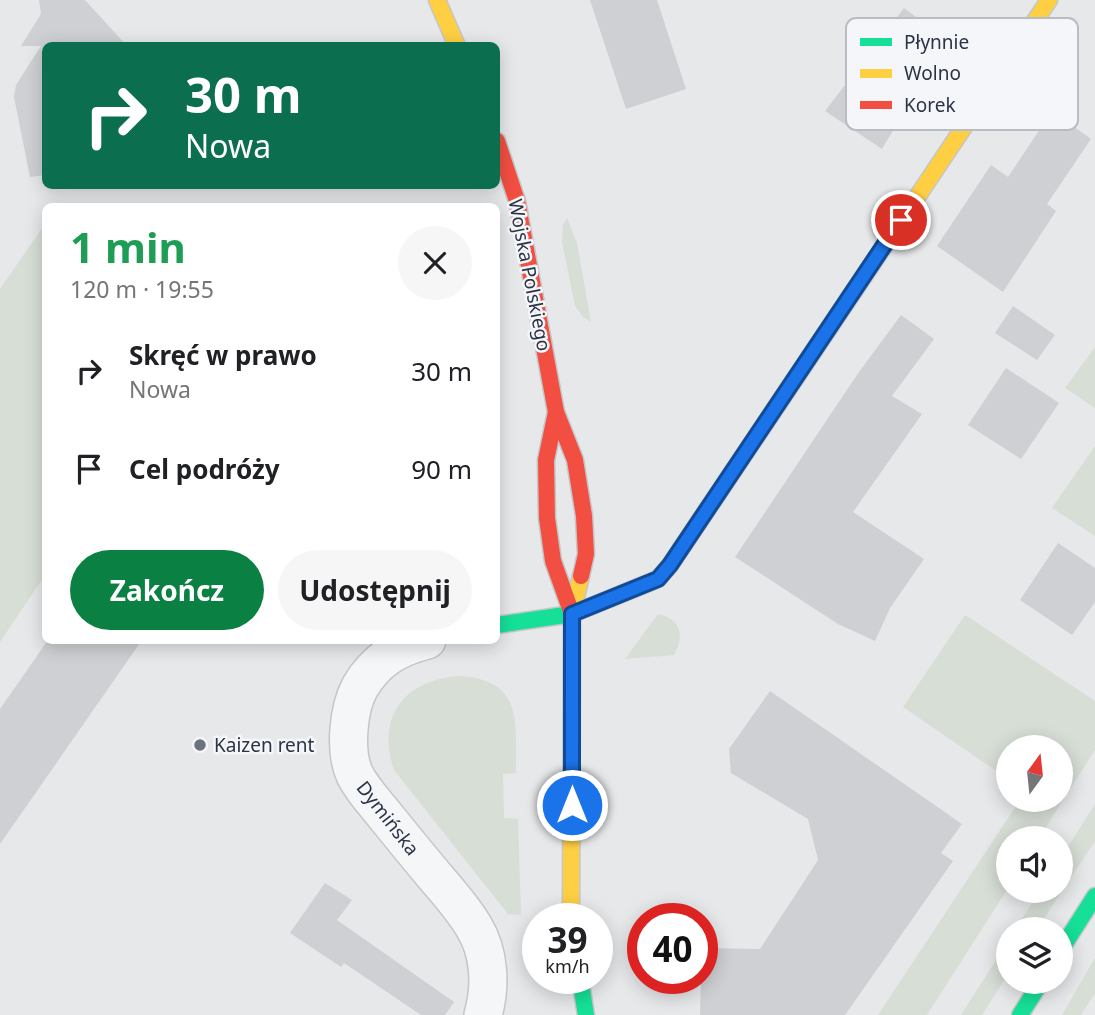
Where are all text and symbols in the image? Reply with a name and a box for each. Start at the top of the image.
legend [846,18,1078,130]
text: Płynnie [904,29,969,55]
text: Wolno [904,60,961,86]
text: 30 m [185,61,302,127]
icon: right [70,70,161,161]
text: Korek [904,92,956,118]
text: Nowa [185,124,271,167]
pin [871,190,931,250]
street label: Wojska Polskiego [503,197,557,353]
icon: arrive [882,201,920,239]
text: 1 min [70,218,186,275]
button: close [398,226,472,300]
text: 120 m · 19:55 [70,273,214,305]
text: Skręć w prawo [129,337,317,373]
icon: right [70,352,108,390]
text: 30 m [411,353,472,389]
text: Nowa [129,373,191,405]
icon: arrive [70,450,108,488]
text: Cel podróży [129,451,280,487]
text: 90 m [411,451,472,487]
button: Zakończ [70,550,264,630]
button: Udostępnij [278,550,472,630]
place label: Kaizen rent [214,732,315,758]
north arrow [996,735,1073,812]
map controls [996,735,1073,994]
marker: Kaizen rent [192,737,208,753]
position arrow [535,768,609,842]
street label: Dymińska [351,775,425,861]
button: sound [996,826,1073,903]
speed limit sign: 40 [627,903,718,994]
text: 39 [547,916,588,963]
button: layers [996,917,1073,994]
text: km/h [545,954,590,978]

